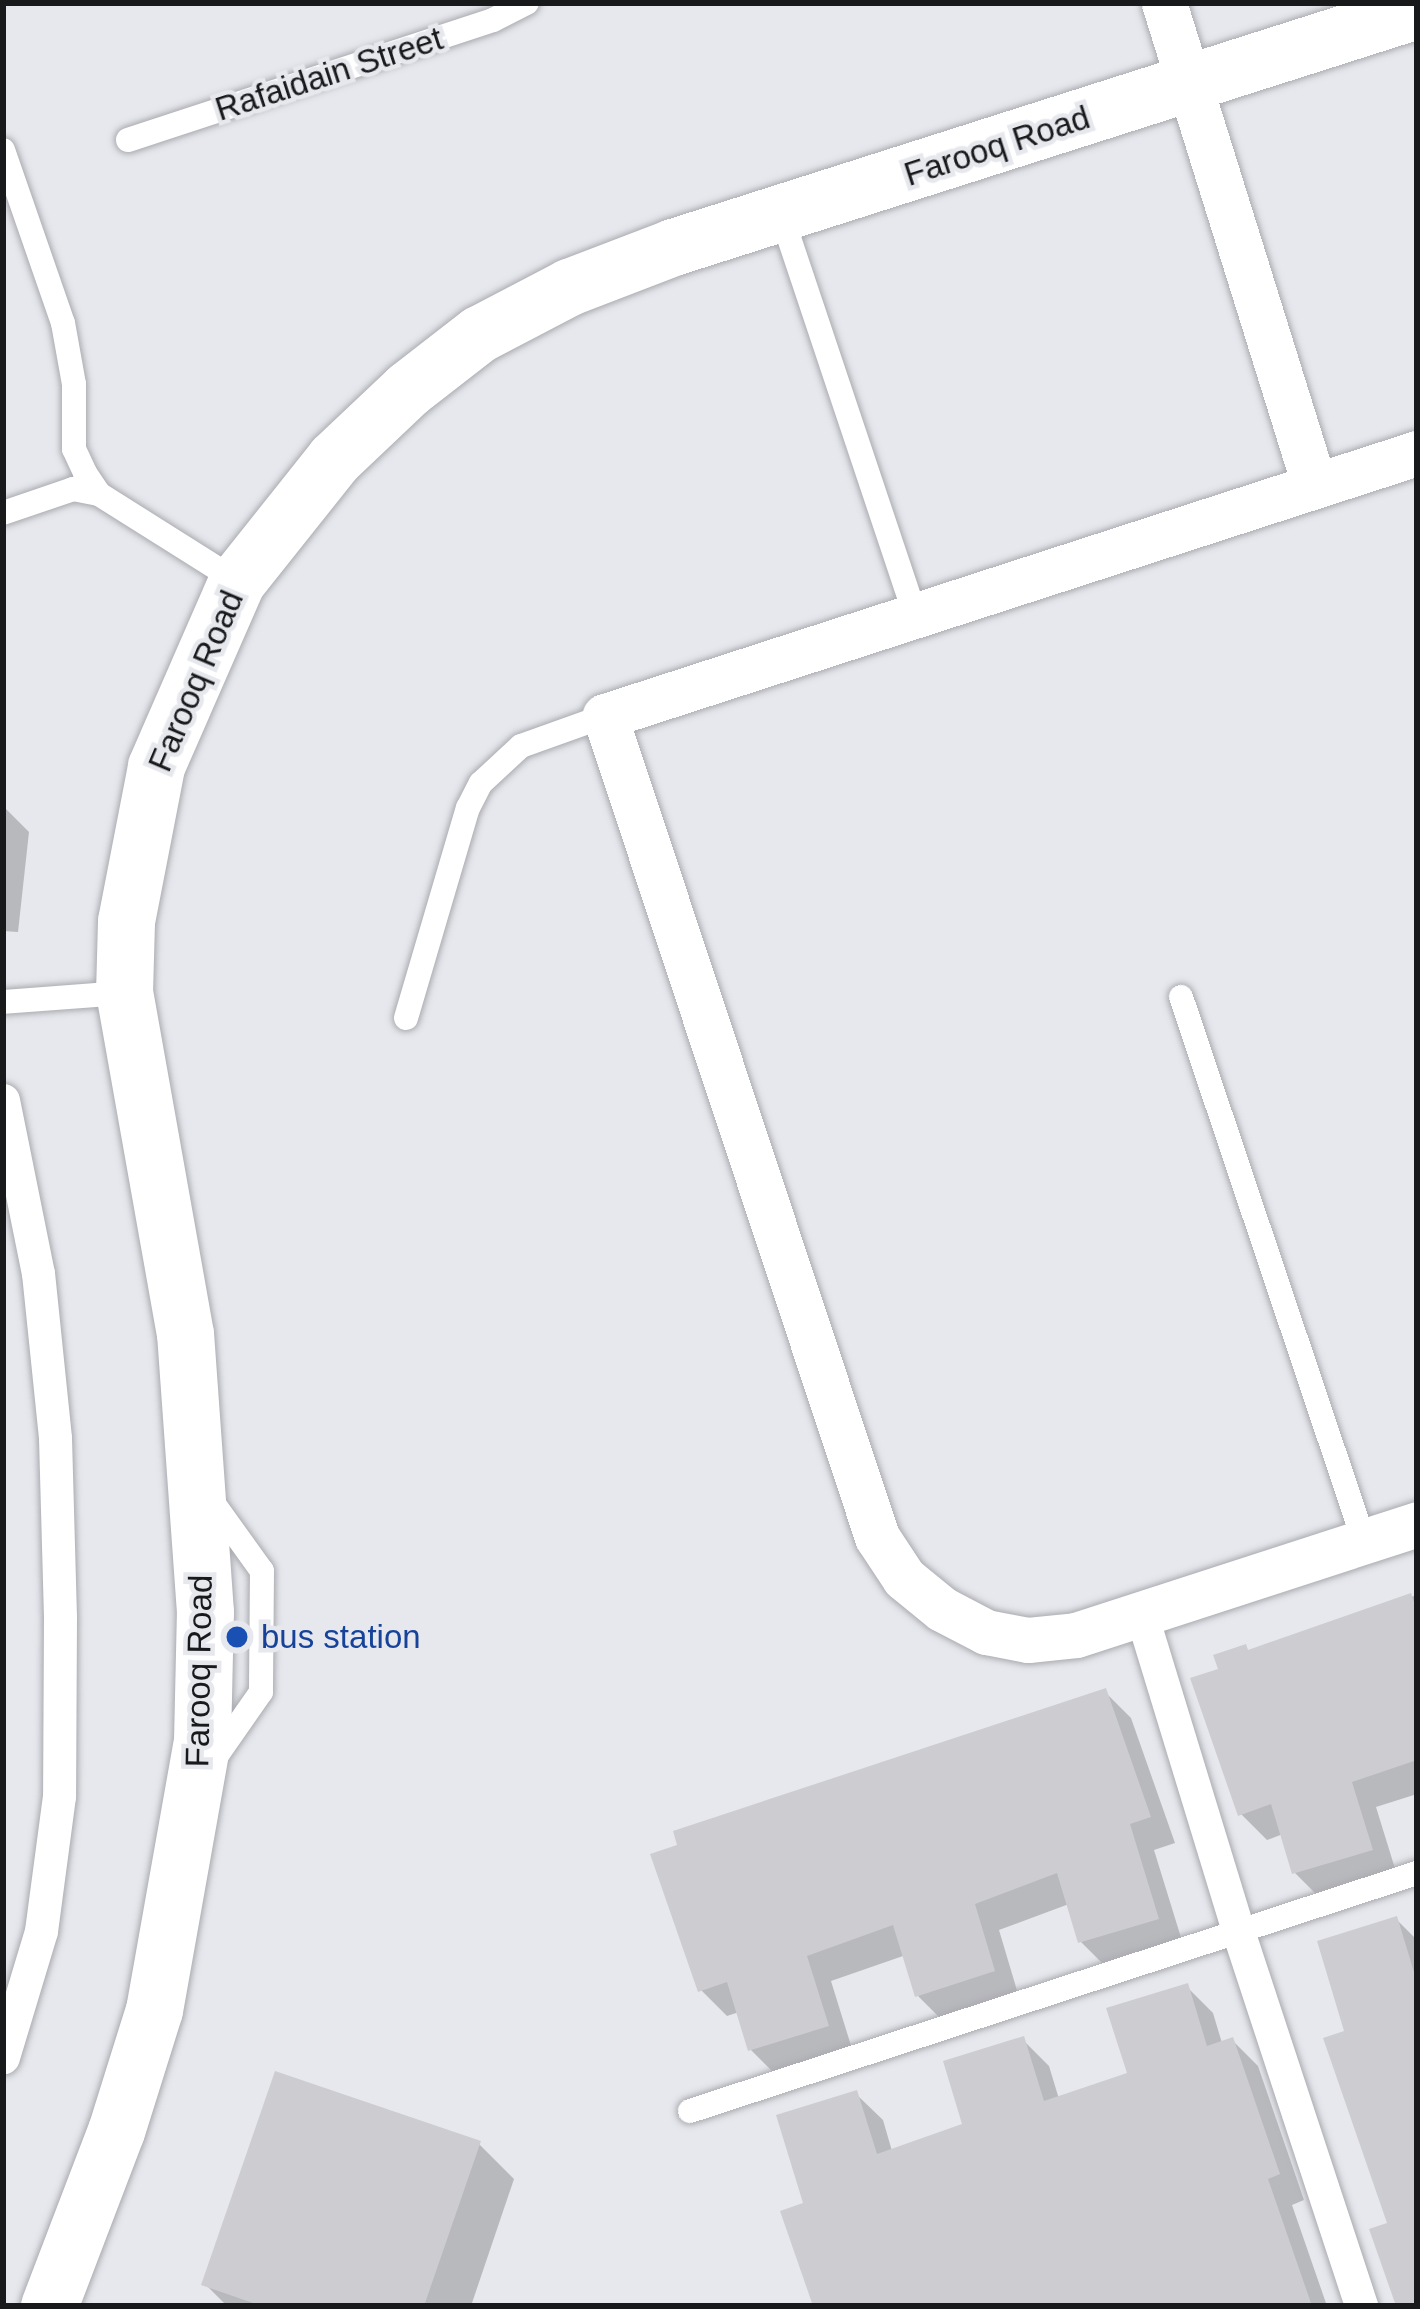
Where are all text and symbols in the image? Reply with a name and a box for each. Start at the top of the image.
street label: Rafaidain Street [210,19,448,129]
street label: Farooq Road [899,97,1095,195]
street label: Farooq Road [140,585,252,777]
street label: Farooq Road [178,1574,220,1768]
place label: bus station [261,1617,421,1657]
marker: bus station [224,1624,250,1650]

